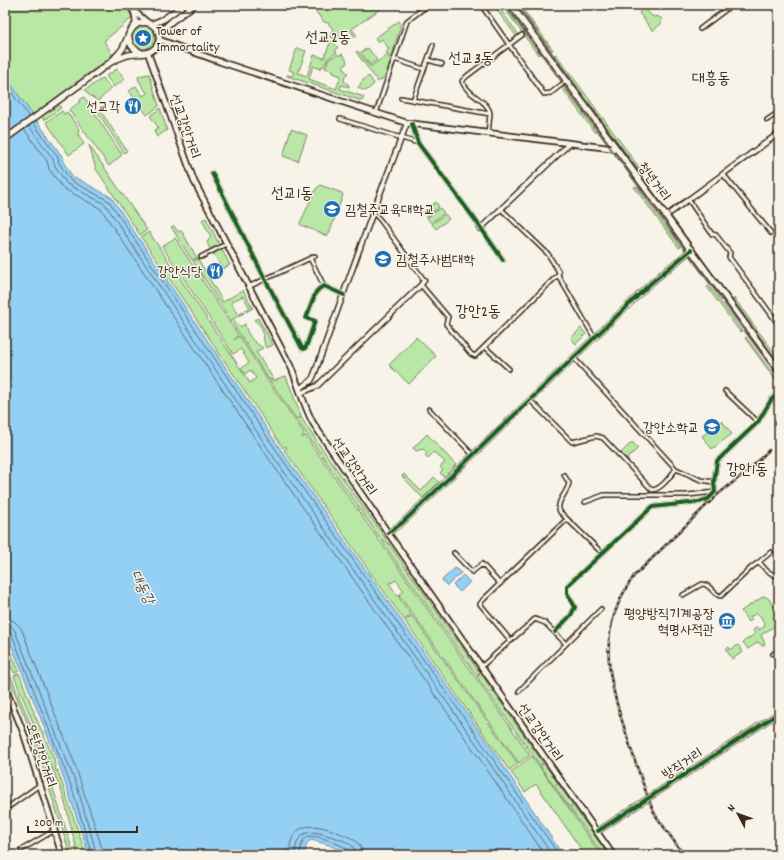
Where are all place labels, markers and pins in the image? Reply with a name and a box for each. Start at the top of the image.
place label: Tower of Immortality [156,22,220,58]
place icon: Tower of Immortality [133,28,153,48]
restaurant icon: 선교각 [123,96,143,116]
place label: 선교각 [86,98,120,118]
school or university icon: 김철주교육대학교 [322,199,342,219]
place label: 김철주교육대학교 [345,201,435,221]
school or university icon: 김철주사범대학 [373,249,393,269]
place label: 김철주사범대학 [396,251,475,271]
restaurant icon: 강안식당 [205,261,225,281]
place label: 강안식당 [157,263,203,283]
school or university icon: 강안소학교 [702,417,722,437]
place label: 강안소학교 [643,419,699,439]
place label: 평양방직기계공장 혁명사적관 [624,605,715,641]
museum icon: 평양방직기계공장 혁명사적관 [717,611,737,631]

